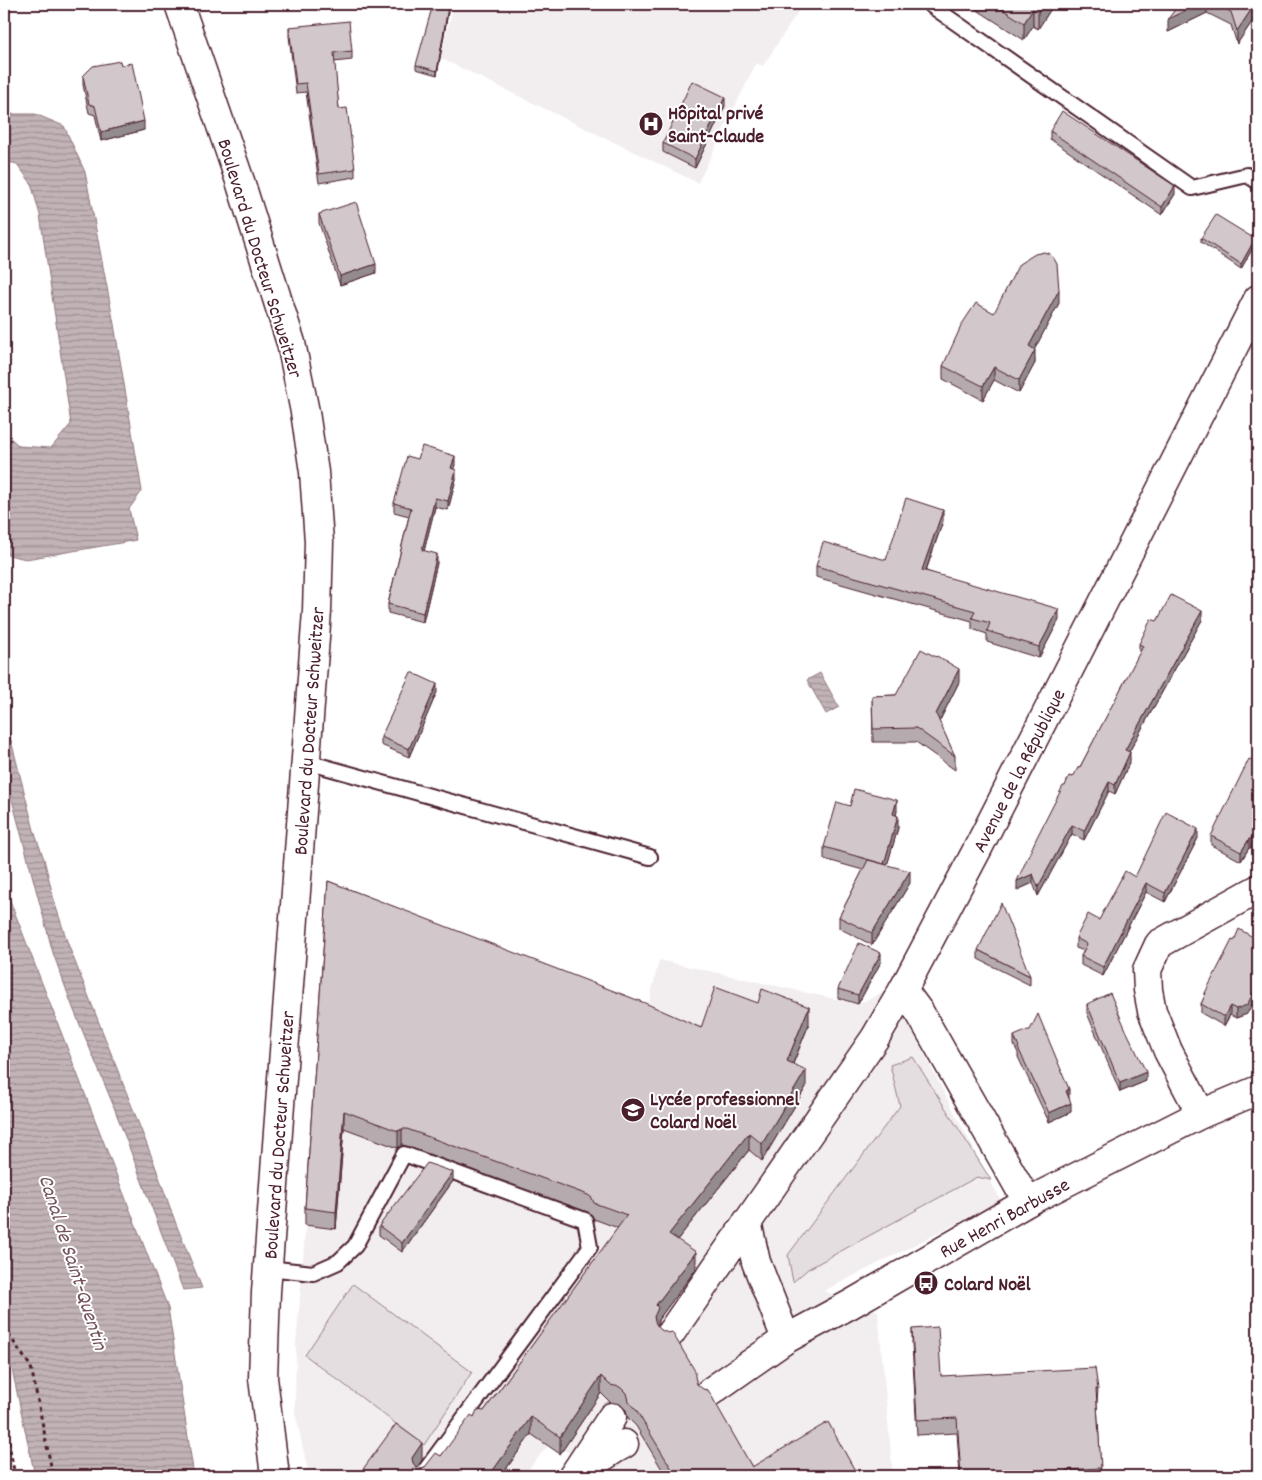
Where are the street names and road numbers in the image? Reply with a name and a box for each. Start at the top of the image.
street label: Boulevard du Docteur Schweitzer [208,136,308,383]
street label: Boulevard du Docteur Schweitzer [288,606,334,856]
street label: Avenue de la République [967,684,1074,858]
street label: Boulevard du Docteur Schweitzer [258,1010,304,1260]
street label: Rue Henri Barbusse [935,1172,1076,1267]

